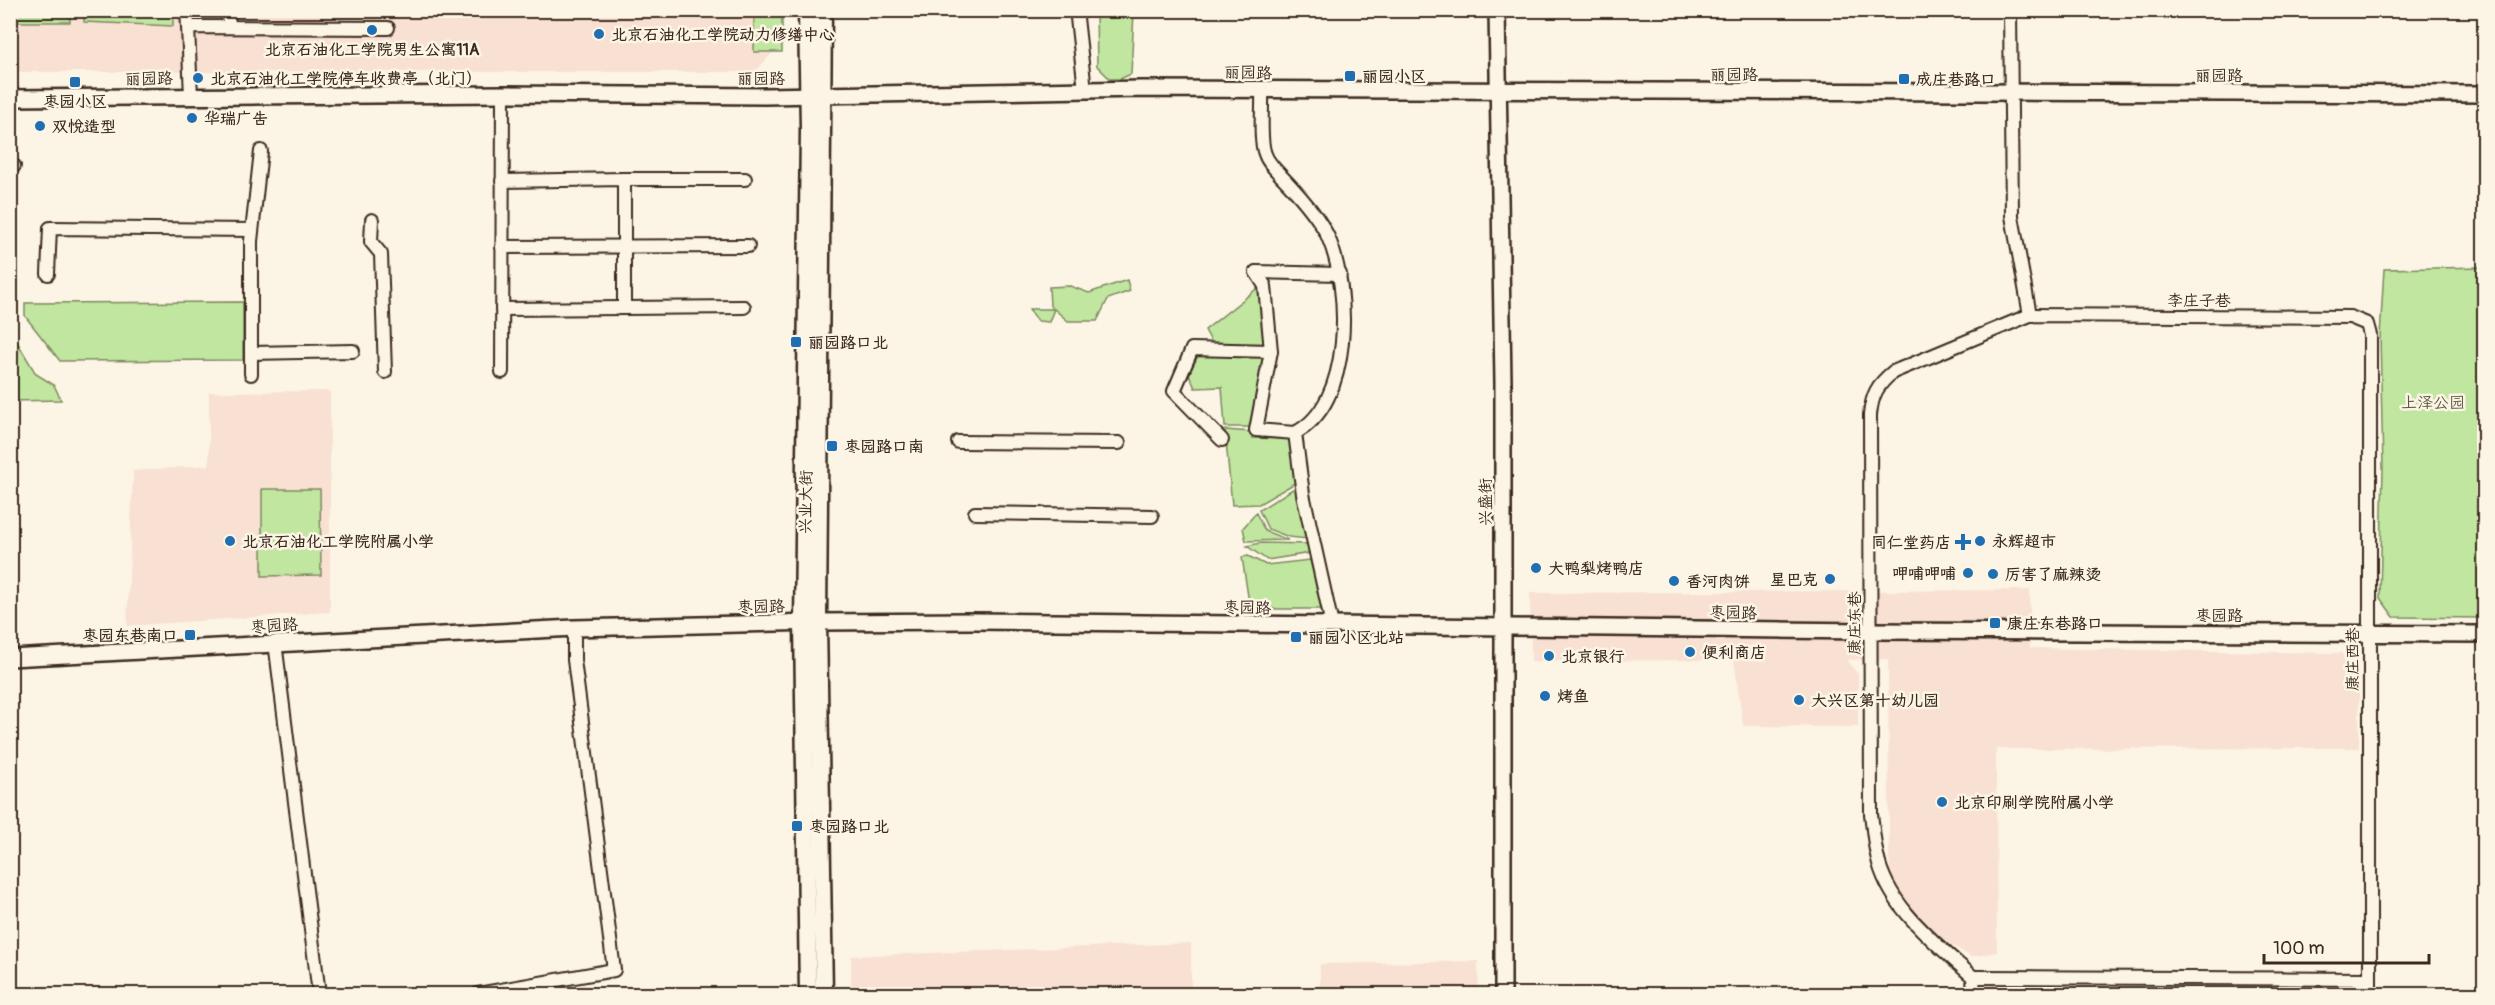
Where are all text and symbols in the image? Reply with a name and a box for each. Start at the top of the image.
marker: 北京石油化工学院男生公寓11A [365,23,379,37]
place label: 北京石油化工学院动力修缮中心 [611,25,835,45]
marker: 北京石油化工学院动力修缮中心 [592,27,606,41]
place label: 北京石油化工学院男生公寓11A [265,40,480,60]
street label: 丽园路 [1224,63,1272,83]
street label: 丽园路 [1710,65,1758,85]
street label: 丽园路 [2195,66,2243,86]
place label: 丽园小区 [1362,67,1426,87]
street label: 丽园路 [125,69,173,89]
place label: 北京石油化工学院停车收费亭（北门） [210,69,482,89]
street label: 丽园路 [737,69,785,89]
marker: 丽园小区 [1343,69,1357,83]
place label: 成庄巷路口 [1916,70,1996,90]
marker: 北京石油化工学院停车收费亭（北门） [191,71,205,85]
marker: 成庄巷路口 [1897,72,1911,86]
marker: 枣园小区 [68,75,82,89]
place label: 枣园小区 [43,92,107,112]
place label: 华瑞广告 [204,109,268,129]
marker: 华瑞广告 [185,111,199,125]
place label: 双悦造型 [52,117,116,137]
marker: 双悦造型 [33,119,47,133]
street label: 李庄子巷 [2167,291,2231,311]
place label: 丽园路口北 [808,333,888,353]
marker: 丽园路口北 [789,335,803,349]
park label: 上泽公园 [2401,393,2465,413]
place label: 枣园路口南 [844,437,924,457]
marker: 枣园路口南 [825,439,839,453]
street label: 兴业大街 [795,470,817,534]
street label: 兴盛街 [1476,478,1496,526]
place label: 北京石油化工学院附属小学 [242,532,434,552]
place label: 永辉超市 [1992,532,2056,552]
place label: 同仁堂药店 [1871,533,1951,553]
marker: 北京石油化工学院附属小学 [223,534,237,548]
marker: 永辉超市 [1973,534,1987,548]
marker: 同仁堂药店 [1956,535,1970,549]
place label: 大鸭梨烤鸭店 [1548,559,1644,579]
marker: 大鸭梨烤鸭店 [1529,561,1543,575]
place label: 呷哺呷哺 [1892,564,1956,584]
place label: 厉害了麻辣烫 [2005,565,2101,585]
marker: 呷哺呷哺 [1961,566,1975,580]
marker: 厉害了麻辣烫 [1986,567,2000,581]
place label: 星巴克 [1770,570,1818,590]
place label: 香河肉饼 [1686,572,1750,592]
marker: 星巴克 [1823,572,1837,586]
marker: 香河肉饼 [1667,574,1681,588]
street label: 康庄东巷 [1845,591,1865,655]
street label: 枣园路 [737,597,785,617]
street label: 枣园路 [1223,598,1271,618]
street label: 枣园路 [1709,603,1757,623]
street label: 枣园路 [2195,606,2243,626]
street label: 枣园路 [249,614,299,638]
place label: 康庄东巷路口 [2007,614,2103,634]
marker: 康庄东巷路口 [1988,616,2002,630]
place label: 枣园东巷南口 [82,626,178,646]
street label: 康庄西巷 [2343,627,2363,691]
marker: 枣园东巷南口 [183,628,197,642]
place label: 丽园小区北站 [1308,628,1404,648]
marker: 丽园小区北站 [1289,630,1303,644]
place label: 便利商店 [1702,643,1766,663]
marker: 便利商店 [1683,645,1697,659]
place label: 北京银行 [1561,647,1625,667]
marker: 北京银行 [1542,649,1556,663]
place label: 烤鱼 [1557,687,1589,707]
marker: 烤鱼 [1538,689,1552,703]
place label: 大兴区第十幼儿园 [1811,691,1939,711]
marker: 大兴区第十幼儿园 [1792,693,1806,707]
place label: 北京印刷学院附属小学 [1954,793,2114,813]
marker: 北京印刷学院附属小学 [1935,795,1949,809]
place label: 枣园路口北 [809,817,889,837]
marker: 枣园路口北 [790,819,804,833]
scale bar [2264,927,2429,965]
text: 100 m [2273,937,2325,960]

